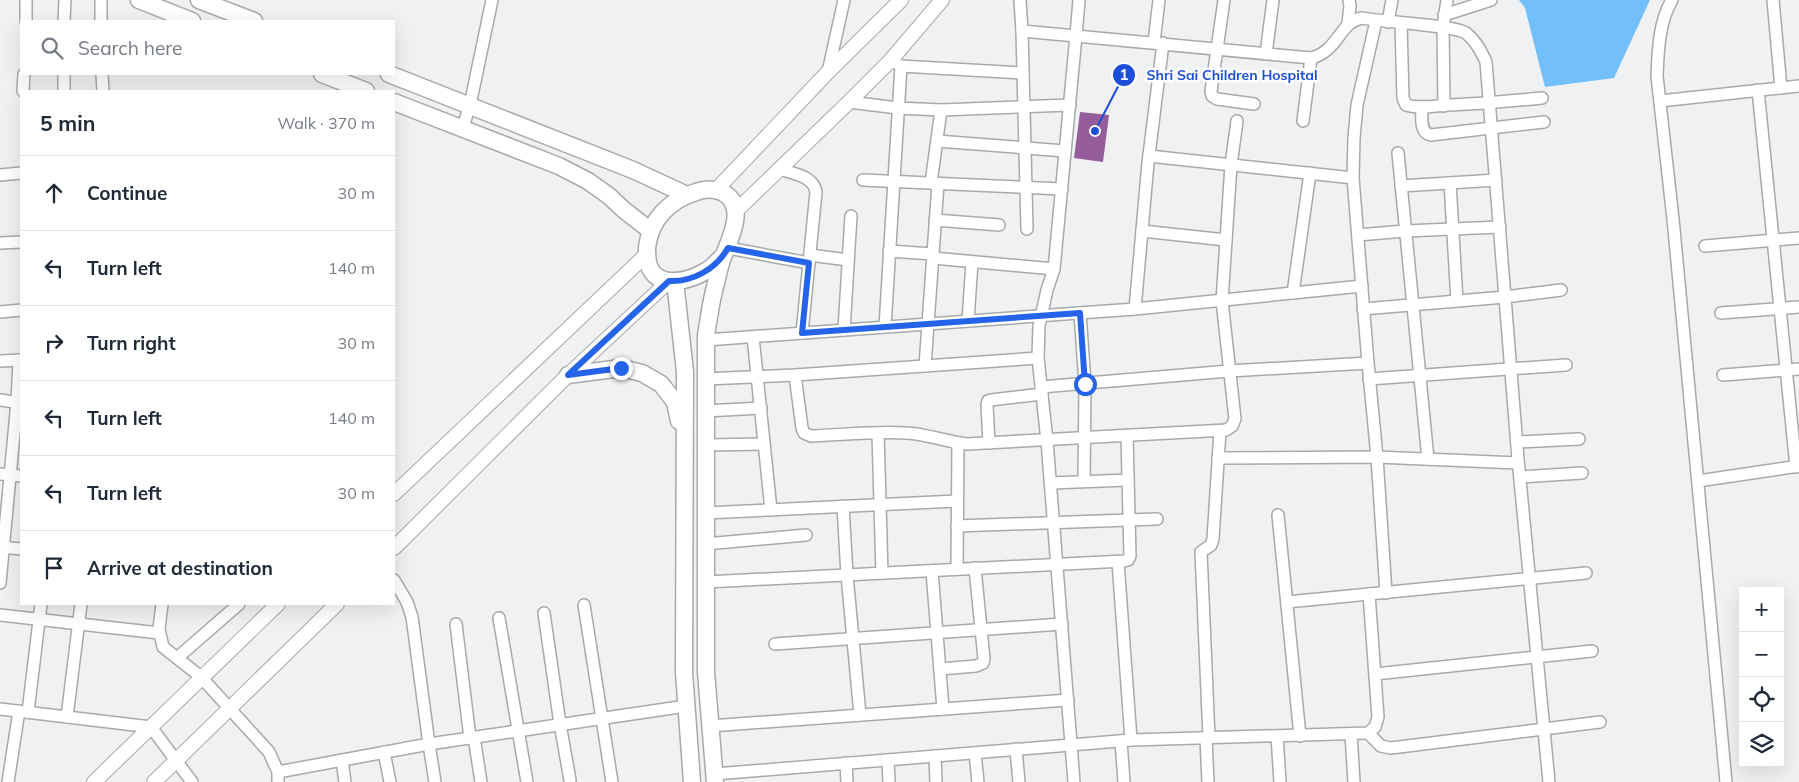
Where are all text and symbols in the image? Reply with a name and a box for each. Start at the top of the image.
search box [20,20,395,75]
icon: search [38,34,66,62]
text: Search here [78,36,182,60]
callout: Shri Sai Children Hospital [1111,61,1327,90]
text: 1 [1119,65,1129,84]
text: Shri Sai Children Hospital [1146,66,1318,84]
text: 5 min [40,110,95,136]
text: Walk · 370 m [277,113,375,133]
icon: ahead [40,179,68,207]
text: Continue [87,181,167,205]
text: 30 m [338,183,375,203]
icon: left [40,254,68,282]
text: Turn left [87,256,162,280]
text: 140 m [328,258,375,278]
icon: right [40,329,68,357]
text: Turn right [87,331,176,355]
text: 30 m [338,333,375,353]
route end [610,357,633,380]
route start [1074,373,1097,396]
icon: left [40,404,68,432]
text: Turn left [87,406,162,430]
text: 140 m [328,408,375,428]
icon: left [40,479,68,507]
text: Turn left [87,481,162,505]
text: 30 m [338,483,375,503]
icon: arrive [40,554,68,582]
text: Arrive at destination [87,556,273,580]
map controls [1739,587,1784,767]
button: + [1739,587,1784,632]
button: − [1739,632,1784,677]
button: locate [1739,677,1784,722]
button: layers [1739,722,1784,767]

